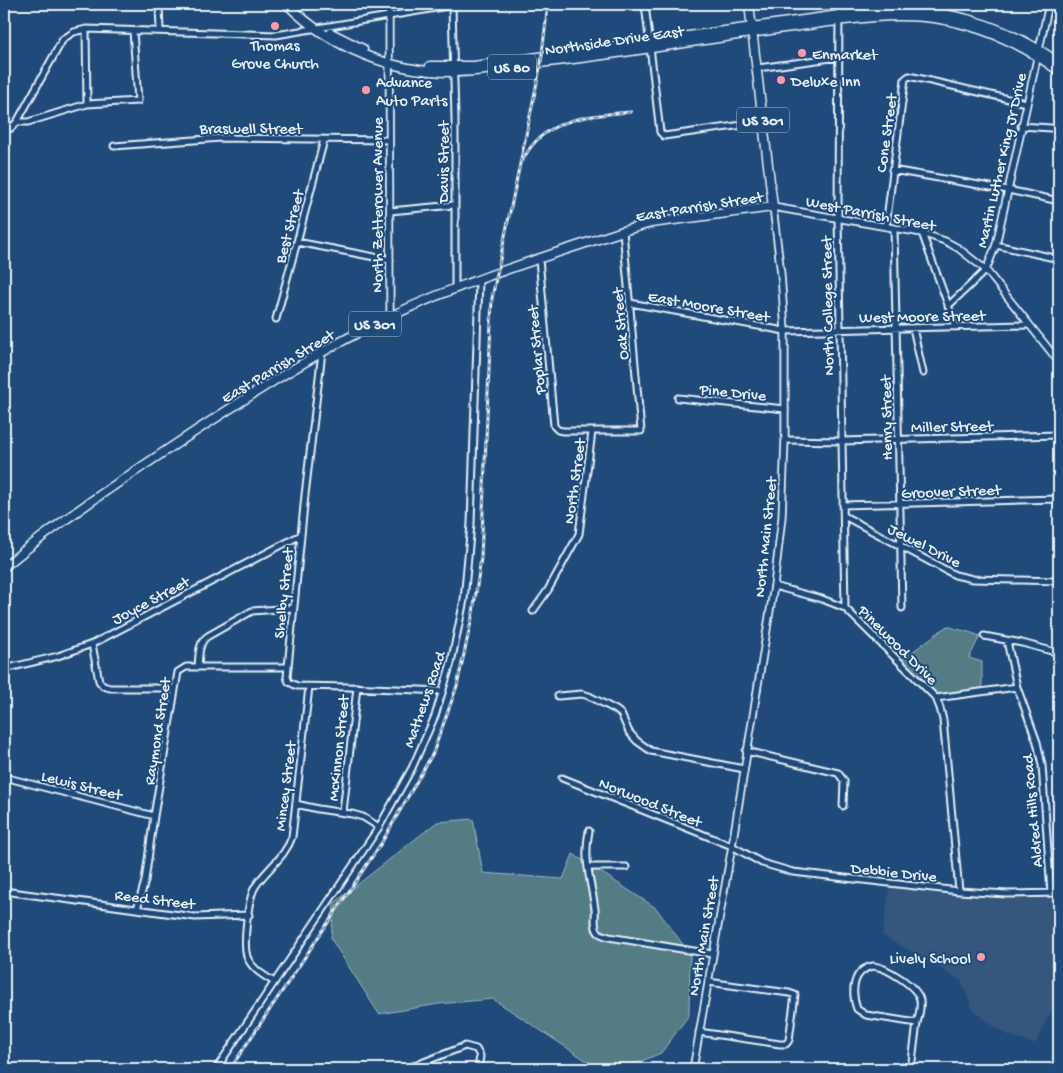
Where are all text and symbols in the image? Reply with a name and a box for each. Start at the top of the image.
marker: Thomas Grove Church [269,20,281,32]
street label: Northside Drive East [544,23,687,62]
place label: Thomas Grove Church [231,38,319,75]
marker: Enmarket [796,47,808,59]
place label: Enmarket [812,47,879,66]
road number: US 80 [488,54,536,80]
street label: Martin Luther King Jr Drive [974,71,1033,250]
marker: Deluxe Inn [775,74,787,86]
place label: Deluxe Inn [790,74,861,93]
place label: Advance Auto Parts [376,75,448,112]
marker: Advance Auto Parts [360,84,372,96]
street label: Cone Street [874,91,904,174]
road number: US 301 [737,108,789,132]
street label: North Zetterower Avenue [370,117,389,293]
street label: Davis Street [436,119,455,204]
street label: Braswell Street [199,121,304,140]
street label: Best Street [272,187,311,267]
street label: East Parrish Street [635,189,766,228]
street label: West Parrish Street [804,194,938,238]
street label: North College Street [819,235,840,376]
street label: Oak Street [610,285,635,360]
street label: East Moore Street [646,288,772,329]
street label: Poplar Street [525,303,552,396]
street label: West Moore Street [859,308,987,329]
road number: US 301 [349,312,401,336]
street label: East Parrish Street [219,326,340,409]
street label: Henry Street [878,374,899,461]
street label: Pine Drive [697,381,768,407]
street label: Miller Street [911,418,995,439]
street label: North Street [561,436,592,525]
street label: North Main Street [752,475,783,598]
street label: Groover Street [901,482,1003,505]
street label: Jewel Drive [884,521,964,574]
street label: Shelby Street [271,546,300,639]
street label: Joyce Street [110,573,195,630]
street label: Pinewood Drive [852,602,941,691]
street label: Mathews Road [401,648,452,751]
street label: Raymond Street [142,675,178,786]
street label: McKinnon Street [325,693,356,802]
street label: Mincey Street [273,739,303,832]
street label: Aldred Hills Road [1020,752,1049,868]
street label: Lewis Street [39,768,125,807]
street label: Norwood Street [595,775,705,834]
street label: Debbie Drive [849,860,938,888]
street label: North Main Street [686,874,726,998]
street label: Reed Street [113,887,197,916]
place label: Lively School [890,951,971,970]
marker: Lively School [975,951,987,963]

